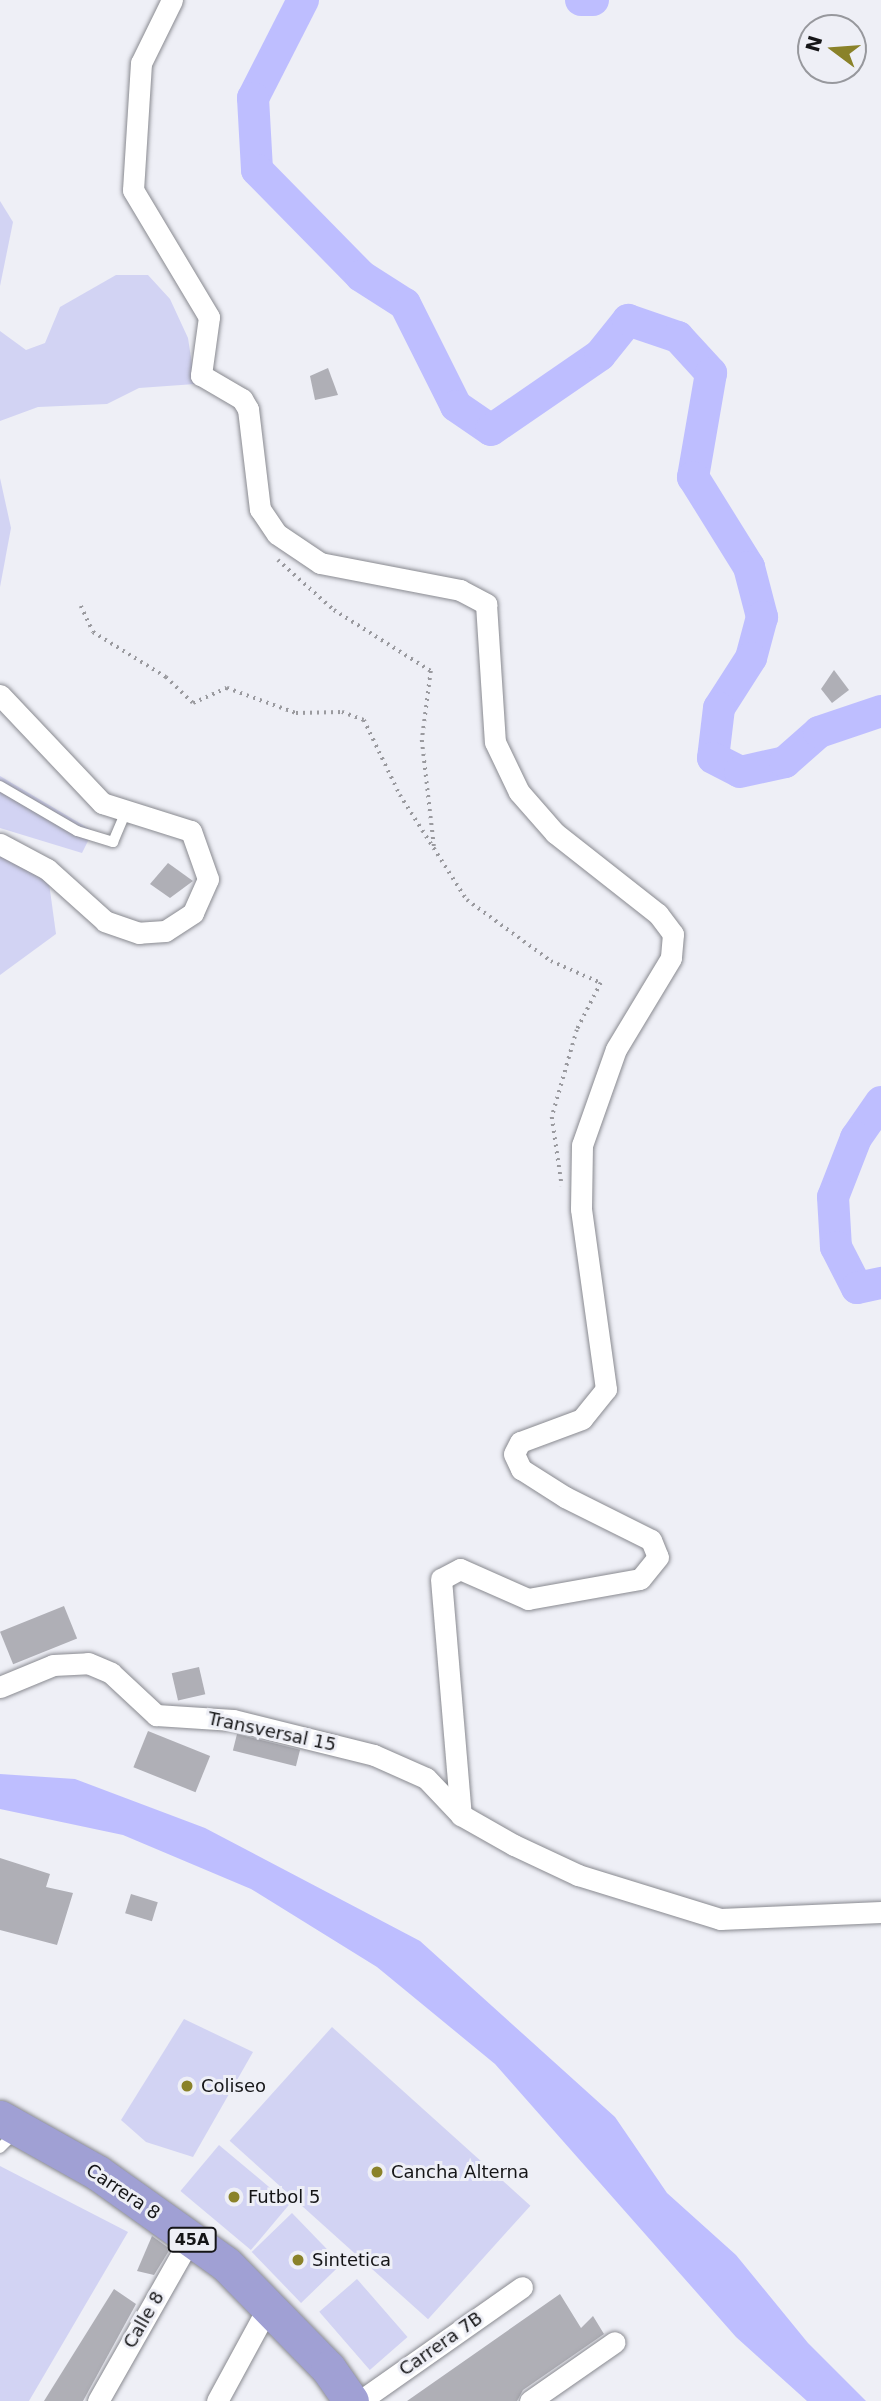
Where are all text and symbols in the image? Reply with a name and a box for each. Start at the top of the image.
north arrow [797,14,867,84]
text: N [801,33,827,54]
street label: Transversal 15 [206,1708,338,1756]
place label: Coliseo [201,2075,266,2097]
marker: Coliseo [179,2078,195,2094]
street label: Carrera 8 [82,2159,164,2225]
place label: Cancha Alterna [391,2161,529,2183]
marker: Cancha Alterna [369,2164,385,2180]
place label: Futbol 5 [248,2186,320,2208]
marker: Futbol 5 [226,2189,242,2205]
road number: 45A [168,2228,216,2252]
place label: Sintetica [312,2249,391,2271]
marker: Sintetica [290,2252,306,2268]
street label: Calle 8 [119,2288,169,2352]
street label: Carrera 7B [395,2307,487,2381]

